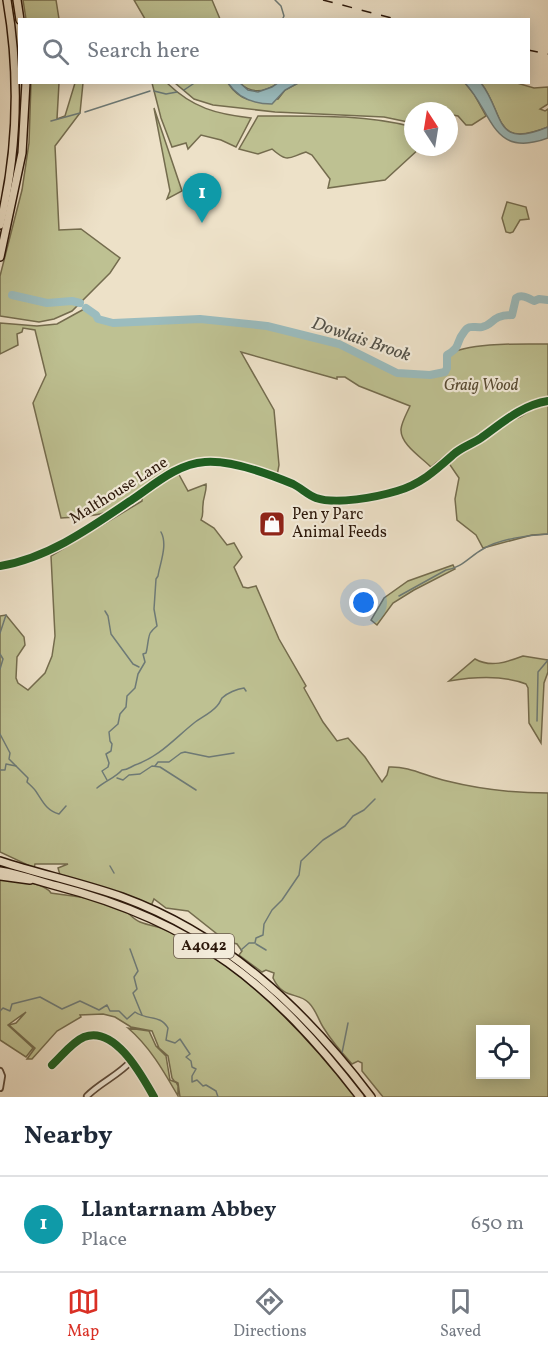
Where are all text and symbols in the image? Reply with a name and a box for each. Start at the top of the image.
search box [18,18,530,84]
icon: search [39,35,72,68]
text: Search here [87,36,200,67]
north arrow [404,102,458,156]
pin: 1 [182,174,222,223]
water label: Dowlais Brook [308,311,414,369]
park label: Graig Wood [444,375,519,397]
street label: Malthouse Lane [66,452,172,530]
place label: Pen y Parc Animal Feeds [292,504,387,544]
shop icon: Pen y Parc Animal Feeds [257,509,287,539]
your location [349,588,378,617]
road number: A4042 [174,934,234,958]
map controls [476,1025,530,1079]
button: locate [476,1025,530,1079]
text: Nearby [24,1118,113,1154]
text: Llantarnam Abbey [81,1195,276,1226]
text: 1 [39,1210,48,1238]
text: 650 m [471,1210,524,1238]
text: Place [81,1226,127,1254]
tab: Map [67,1285,100,1343]
tab: Directions [233,1285,307,1343]
tab: Saved [440,1285,481,1343]

